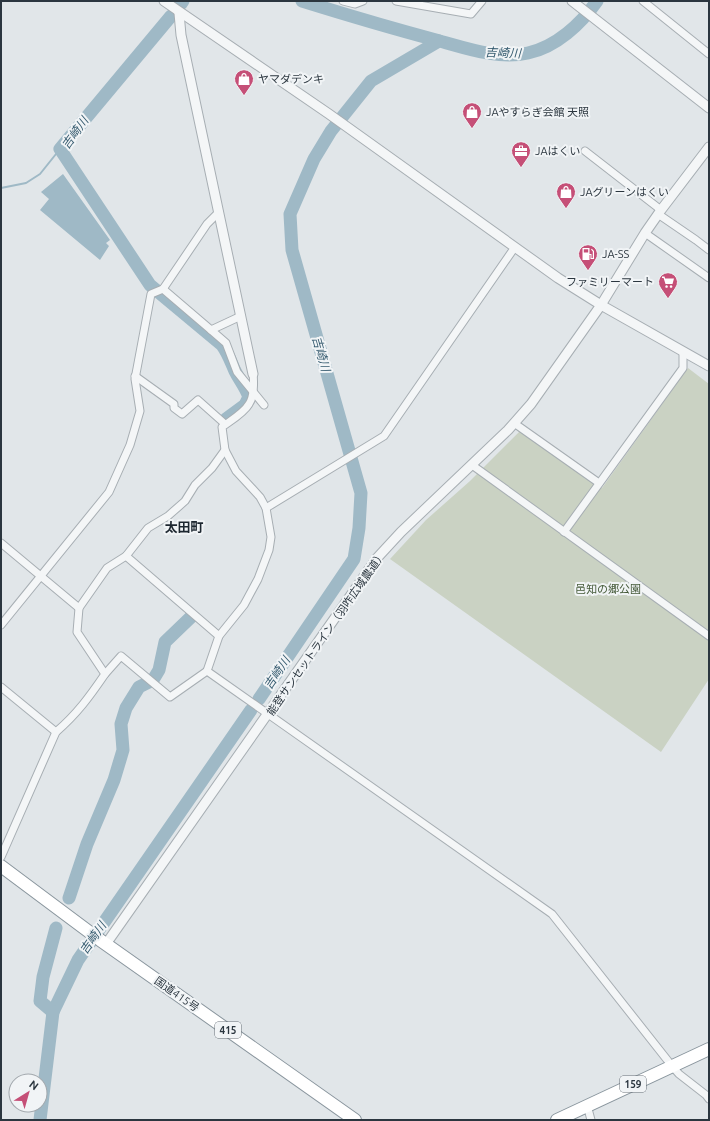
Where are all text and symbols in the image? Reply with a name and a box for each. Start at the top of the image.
water label: 吉崎川 [485,45,523,60]
shop icon: ヤマダデンキ [233,68,255,96]
place label: ヤマダデンキ [258,73,324,85]
shop icon: JAやすらぎ会館 天照 [461,101,483,129]
place label: JAやすらぎ会館 天照 [486,106,589,118]
water label: 吉崎川 [59,113,92,151]
office icon: JAはくい [510,140,532,168]
place label: JAはくい [535,145,581,157]
shop icon: JAグリーンはくい [555,181,577,209]
place label: JAグリーンはくい [580,186,669,198]
fuel station icon: JA-SS [577,243,599,271]
place label: JA-SS [602,248,629,260]
supermarket icon: ファミリーマート [657,271,679,299]
place label: ファミリーマート [566,276,654,288]
water label: 吉崎川 [310,335,333,375]
district label: 太田町 [164,520,204,534]
street label: 能登サンセットライン（羽咋広域農道） [264,548,388,718]
park label: 邑知の郷公園 [575,583,641,595]
water label: 吉崎川 [261,653,293,691]
water label: 吉崎川 [77,918,109,956]
street label: 国道415号 [152,974,202,1014]
road number: 415 [215,1022,241,1038]
north arrow [8,1073,48,1113]
road number: 159 [620,1076,646,1092]
text: N [27,1078,41,1092]

